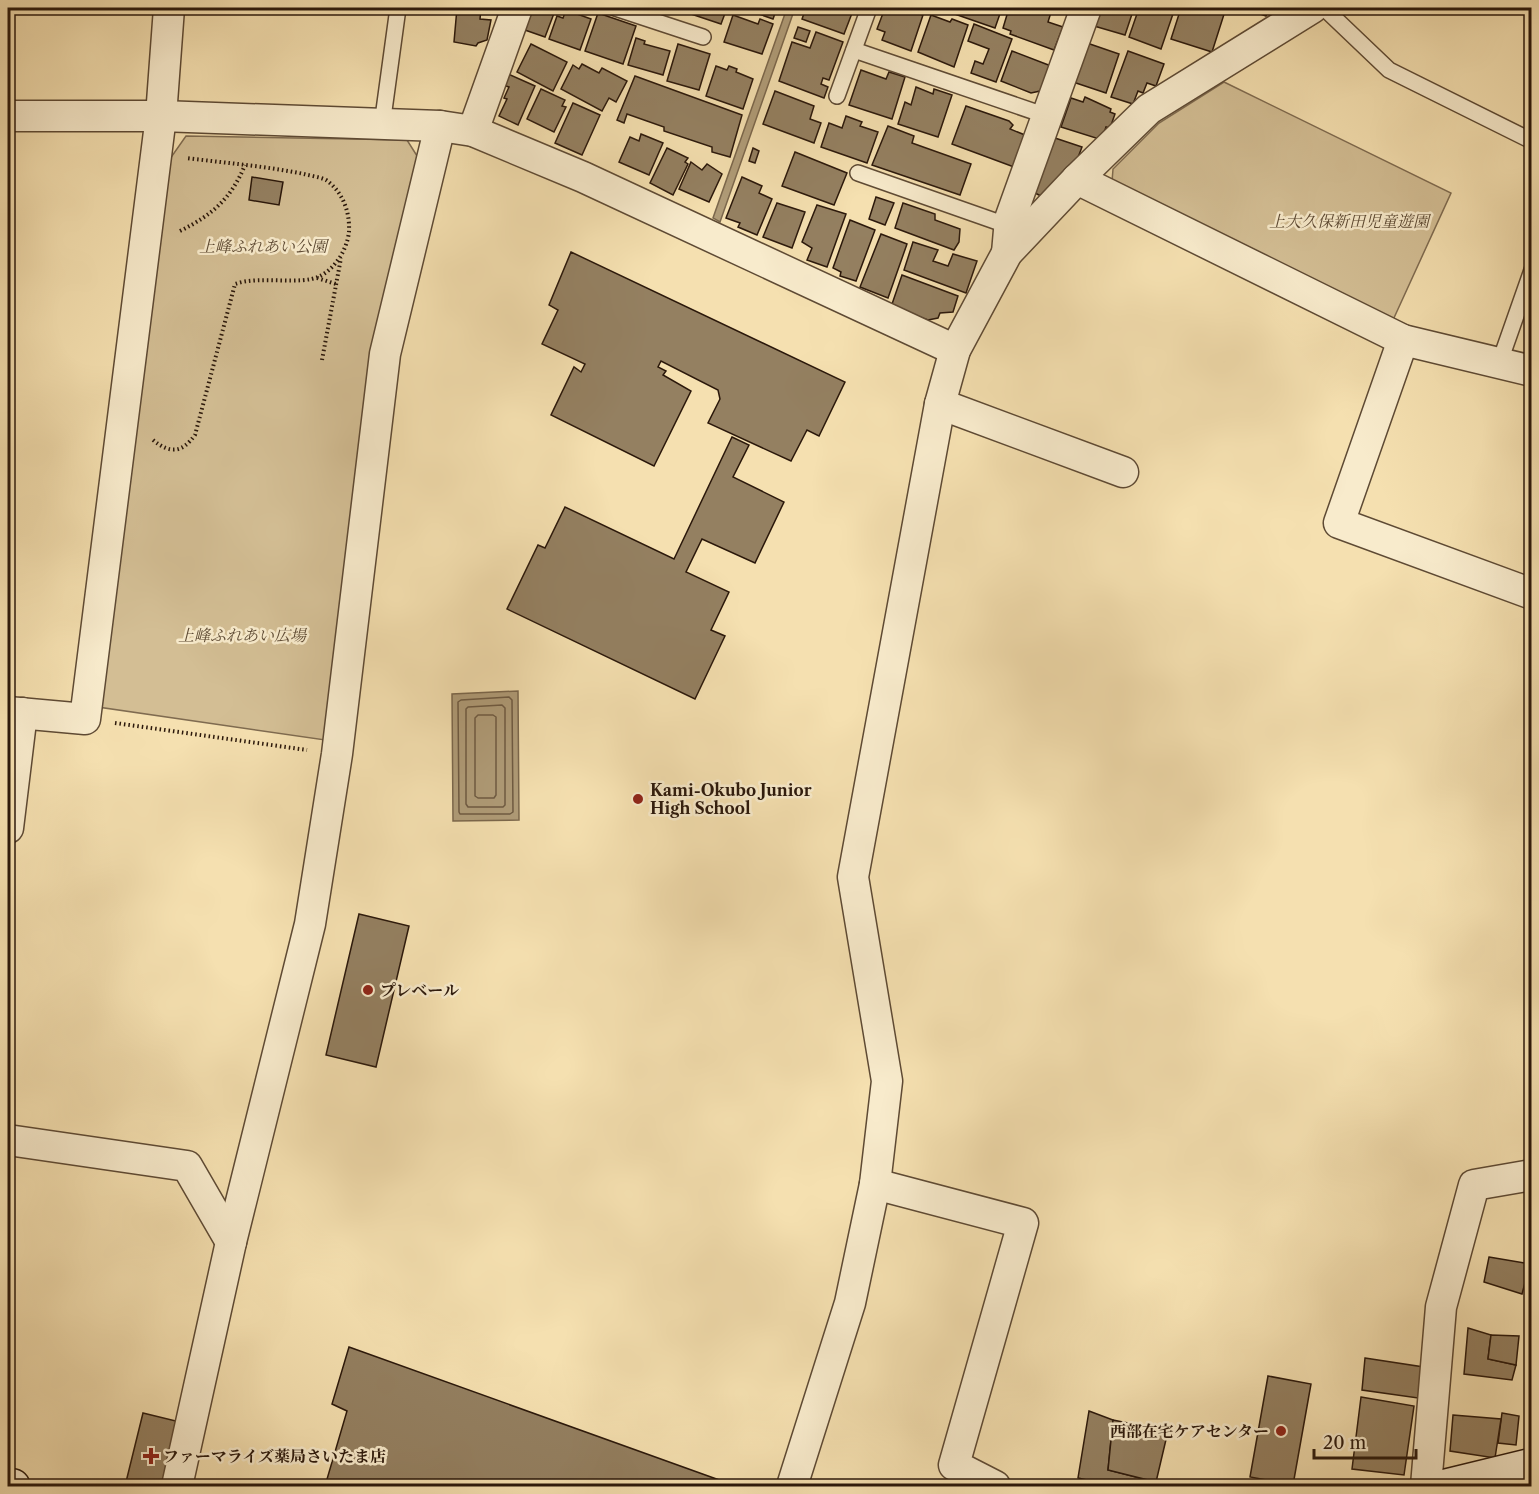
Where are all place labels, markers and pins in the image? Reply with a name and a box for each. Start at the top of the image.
place label: Kami-Okubo Junior High School [650,780,812,818]
marker: Kami-Okubo Junior High School [631,792,645,806]
place label: プレベール [380,980,459,1000]
marker: プレベール [361,983,375,997]
place label: 西部在宅ケアセンター [1110,1421,1269,1441]
marker: 西部在宅ケアセンター [1274,1424,1288,1438]
place label: ファーマライズ薬局さいたま店 [163,1446,386,1466]
marker: ファーマライズ薬局さいたま店 [144,1449,158,1463]

